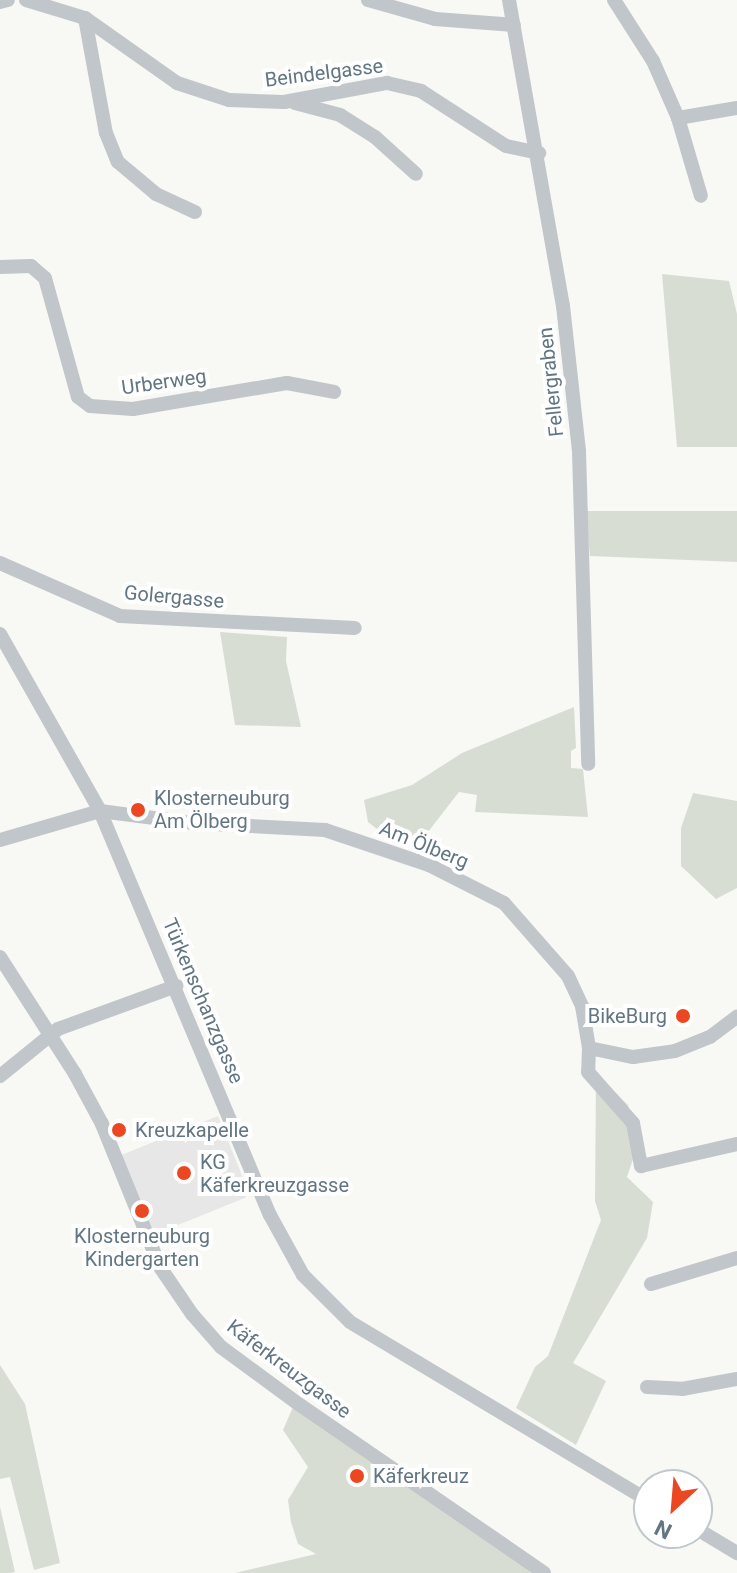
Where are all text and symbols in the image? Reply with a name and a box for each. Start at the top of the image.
street label: Beindelgasse [263,54,385,92]
street label: Fellergraben [533,326,569,438]
street label: Urberweg [120,364,208,400]
street label: Golergasse [123,581,225,613]
place label: Klosterneuburg Am Ölberg [154,786,290,833]
marker: Klosterneuburg Am Ölberg [129,801,147,819]
street label: Am Ölberg [376,816,472,874]
street label: Türkenschanzgasse [157,915,249,1087]
place label: BikeBurg [588,1004,667,1028]
marker: BikeBurg [674,1007,692,1025]
place label: Kreuzkapelle [135,1118,249,1142]
marker: Kreuzkapelle [110,1121,128,1139]
place label: KG Käferkreuzgasse [200,1150,349,1197]
marker: KG Käferkreuzgasse [175,1164,193,1182]
marker: Klosterneuburg Kindergarten [133,1202,151,1220]
place label: Klosterneuburg Kindergarten [74,1224,210,1271]
street label: Käferkreuzgasse [222,1315,356,1423]
place label: Käferkreuz [373,1464,469,1488]
marker: Käferkreuz [348,1467,366,1485]
north arrow [633,1469,713,1549]
text: N [651,1515,676,1544]

